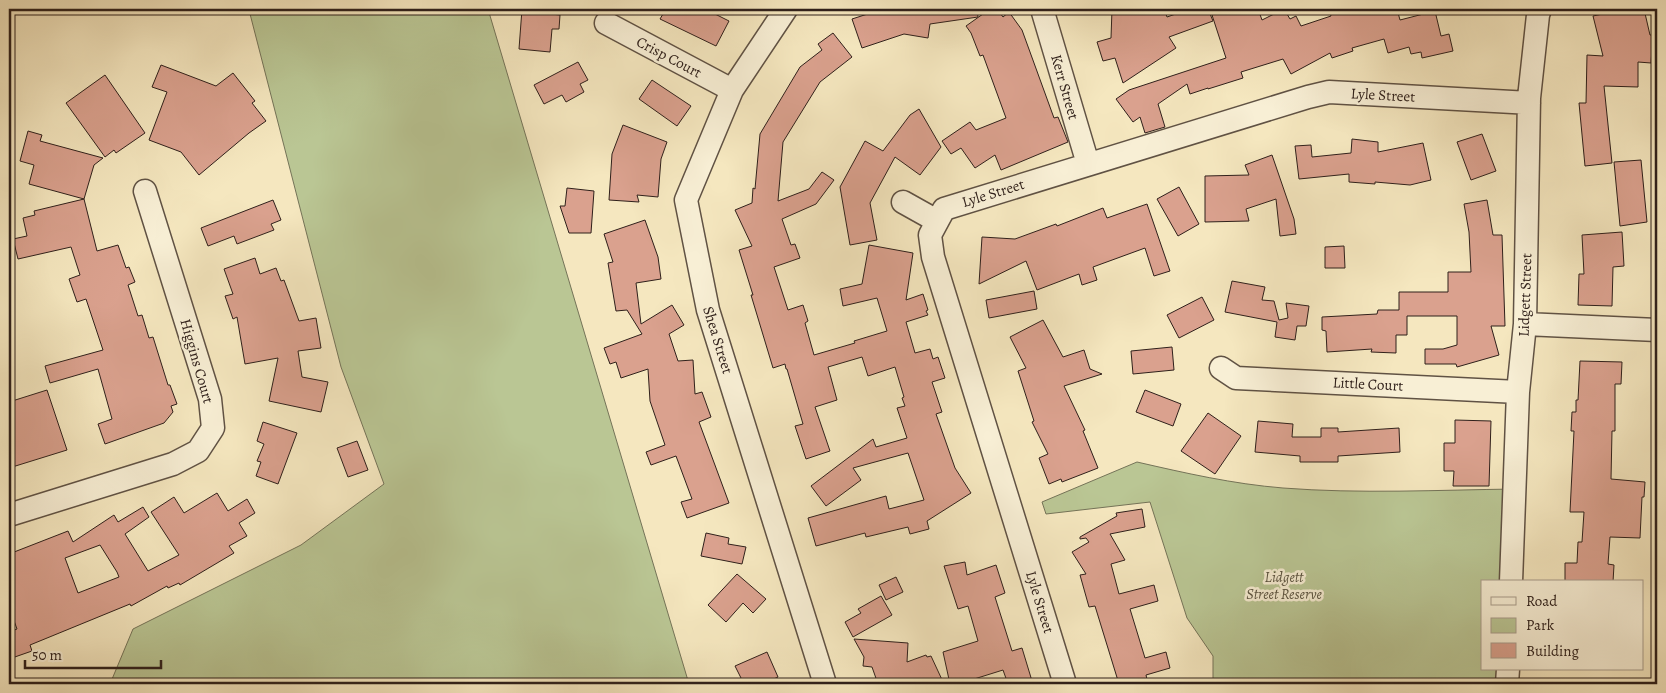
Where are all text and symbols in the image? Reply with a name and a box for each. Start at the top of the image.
street label: Crisp Court [633,31,705,83]
street label: Kerr Street [1046,52,1084,122]
street label: Lyle Street [1350,83,1416,107]
street label: Lyle Street [959,174,1027,212]
street label: Lidgett Street [1514,253,1536,337]
street label: Shea Street [698,304,738,376]
street label: Higgins Court [175,316,219,406]
street label: Little Court [1332,372,1404,396]
park label: Lidgett Street Reserve [1246,567,1322,604]
street label: Lyle Street [1021,568,1059,636]
legend [1481,580,1644,670]
text: Road [1526,591,1558,611]
text: Park [1526,615,1555,635]
scale bar [25,638,161,670]
text: Building [1526,641,1579,661]
text: 50 m [32,645,62,665]

